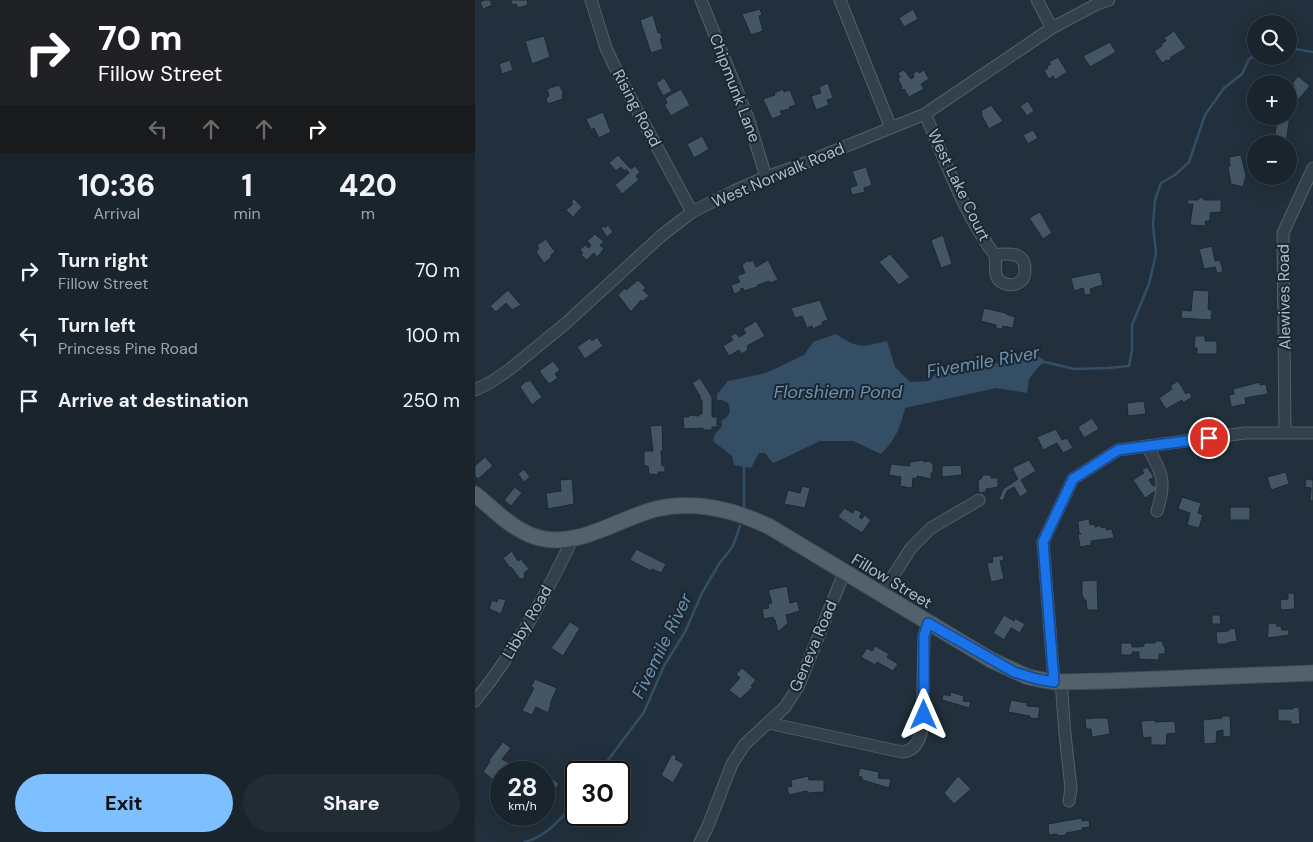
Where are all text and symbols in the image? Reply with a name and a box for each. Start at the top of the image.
text: 70 m [98,15,182,61]
map controls [1247,15,1297,185]
button: search [1247,15,1297,65]
icon: right [15,20,80,85]
street label: Chipmunk Lane [705,31,765,145]
text: Fillow Street [98,59,222,88]
street label: Rising Road [608,66,666,150]
button: + [1247,75,1297,125]
icon: left [144,115,172,143]
icon: ahead [197,115,225,143]
icon: ahead [250,115,278,143]
icon: right [303,115,331,143]
street label: West Lake Court [923,125,995,245]
button: − [1247,135,1297,185]
street label: West Norwalk Road [708,138,848,212]
text: 10:36 [78,166,155,205]
text: 1 [242,166,253,205]
text: 420 [339,166,397,205]
text: Arrival [93,203,140,224]
text: min [233,203,261,224]
text: m [361,203,375,224]
street label: Alewives Road [1273,244,1295,350]
text: Turn right [58,248,148,273]
icon: right [15,257,43,285]
text: 70 m [415,258,460,283]
text: Fillow Street [58,273,149,294]
text: Turn left [58,313,136,338]
icon: left [15,322,43,350]
text: 100 m [406,323,460,348]
text: Princess Pine Road [58,338,198,359]
water label: Fivemile River [925,340,1043,384]
water label: Florshiem Pond [774,380,903,404]
icon: arrive [15,387,43,415]
text: Arrive at destination [58,388,249,413]
text: 250 m [402,388,460,413]
pin [1188,417,1230,459]
icon: arrive [1195,424,1223,452]
street label: Fillow Street [848,549,936,613]
street label: Libby Road [497,581,557,663]
water label: Fivemile River [626,588,698,703]
street label: Geneva Road [784,597,842,695]
position arrow [897,688,949,740]
speed limit sign: 30 [565,761,630,826]
text: 28 [507,771,538,804]
button: Exit [15,774,233,832]
button: Share [243,774,460,832]
text: km/h [508,798,537,814]

